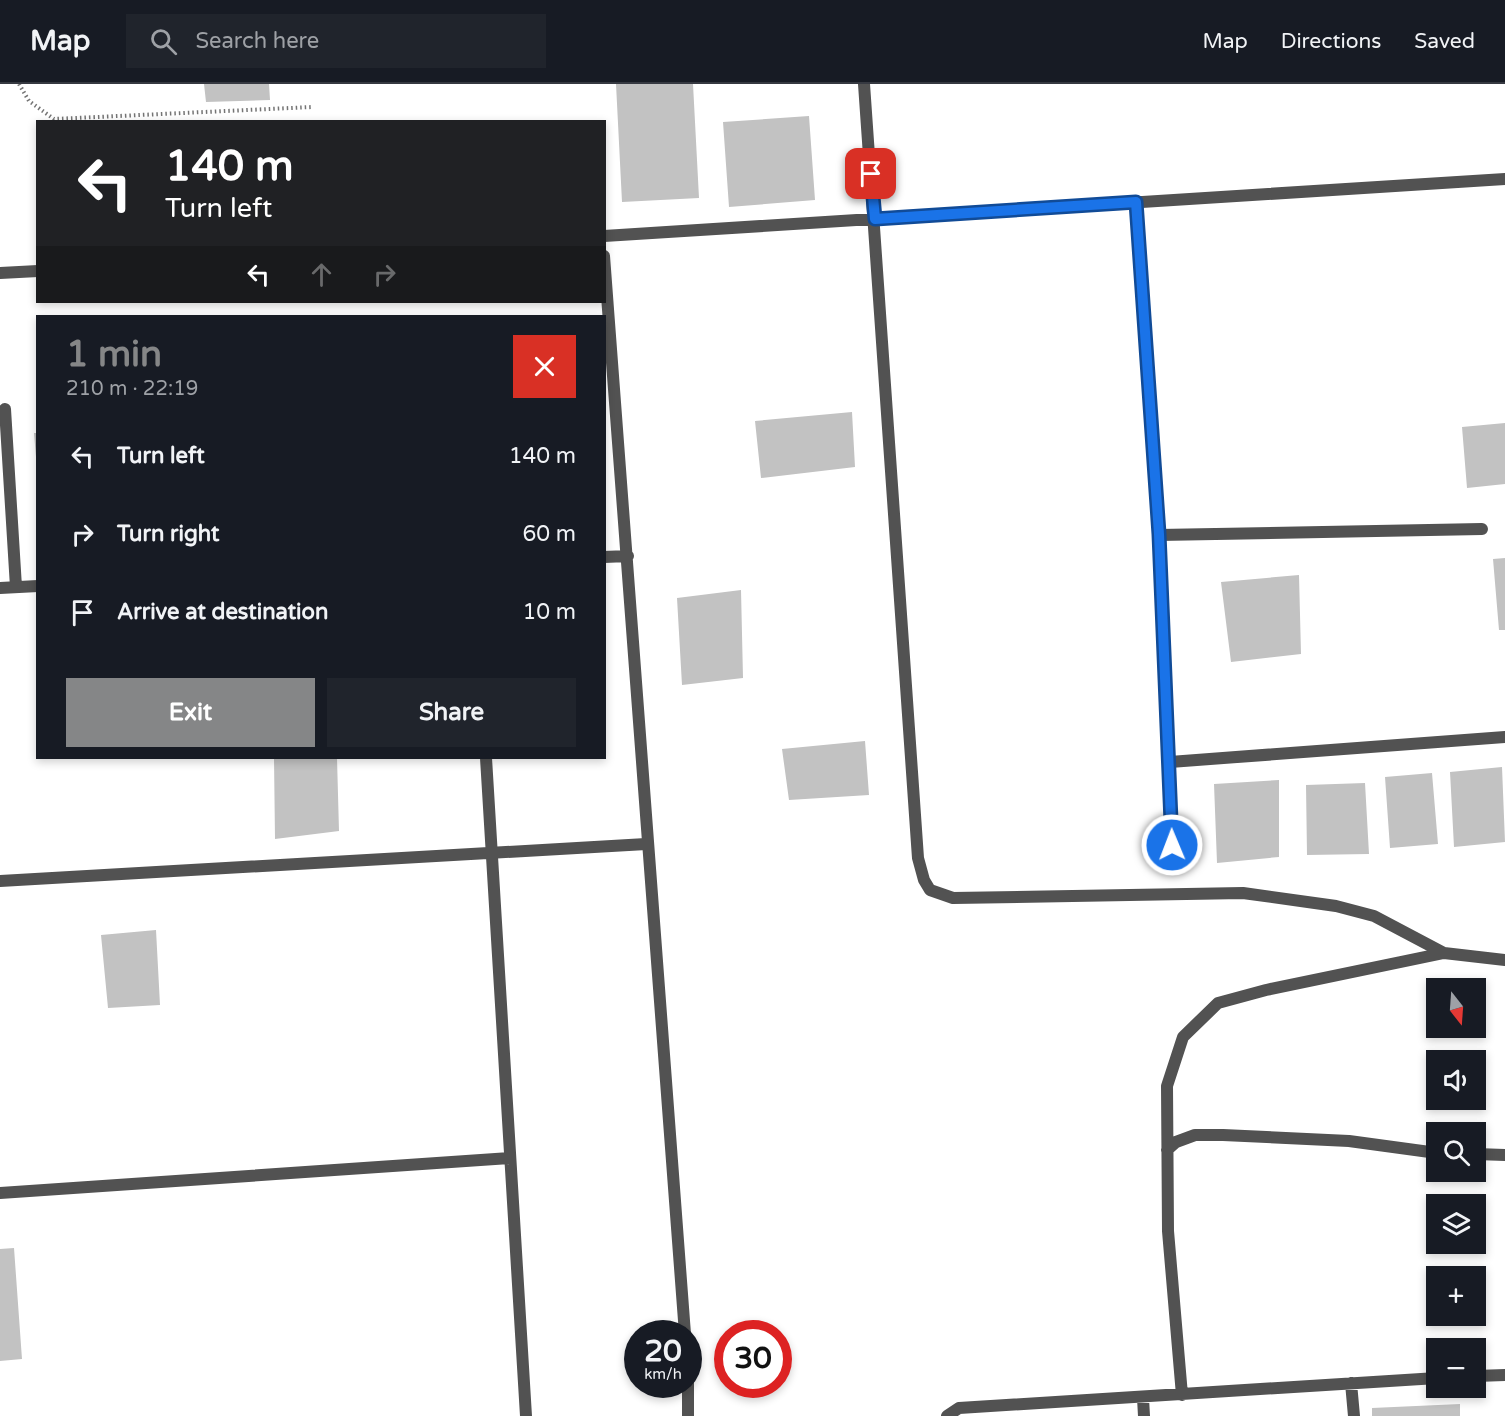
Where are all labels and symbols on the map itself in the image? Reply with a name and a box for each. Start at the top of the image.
pin [845,148,896,199]
position arrow [1140,813,1204,877]
north arrow [1426,978,1486,1038]
speed limit sign: 30 [714,1320,792,1398]

